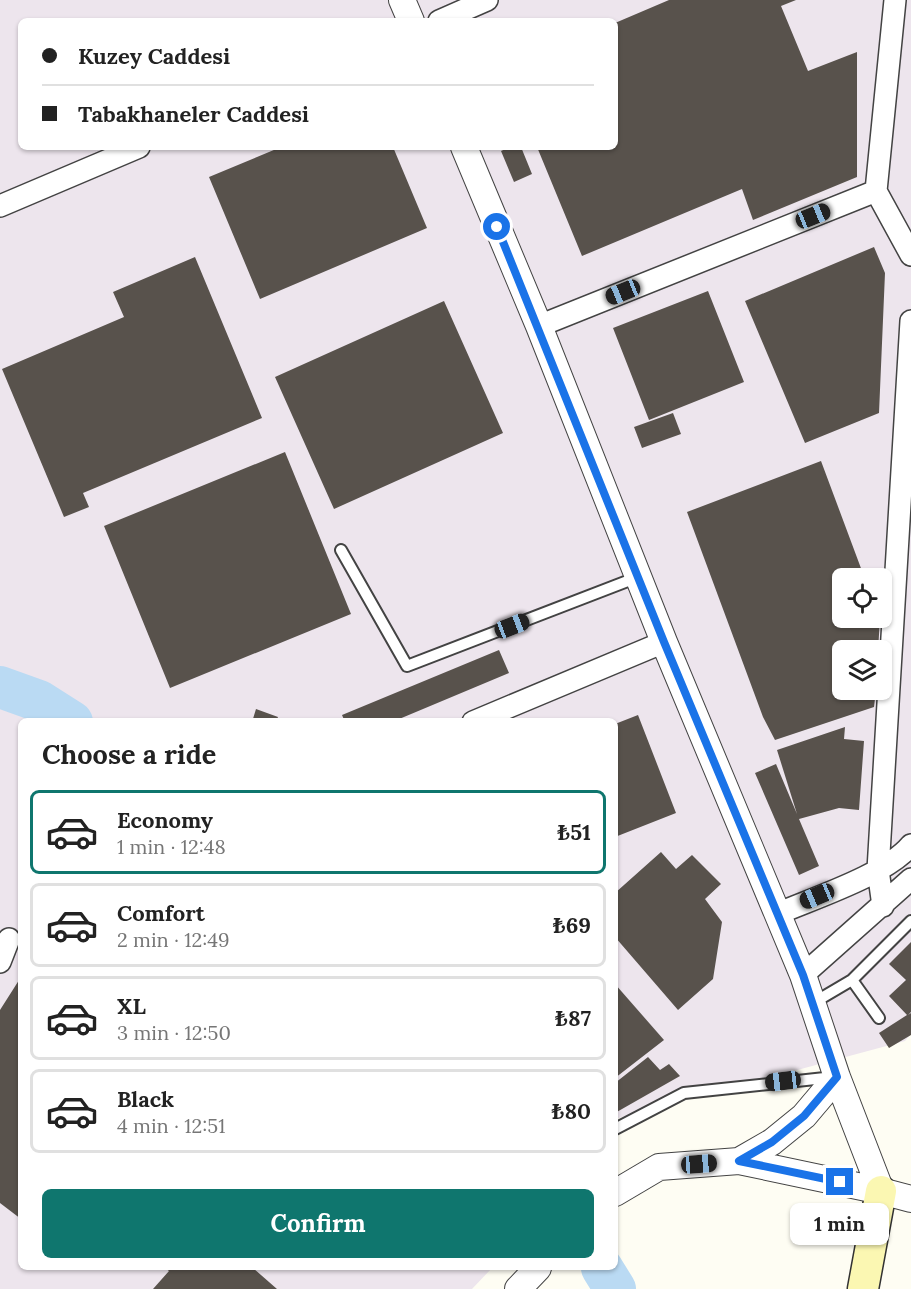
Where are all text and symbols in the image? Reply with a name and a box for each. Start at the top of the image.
text: Kuzey Caddesi [78,42,230,70]
text: Tabakhaneler Caddesi [78,100,309,128]
car [793,201,833,231]
route start [483,213,510,240]
car [603,277,643,307]
map controls [832,568,892,700]
button: locate [832,568,892,628]
car [492,611,532,641]
button: layers [832,640,892,700]
text: Choose a ride [42,737,216,771]
icon: car [45,805,99,859]
text: Economy [117,806,213,834]
text: ₺51 [557,818,591,846]
text: 1 min · 12:48 [117,834,226,859]
car [797,881,837,911]
icon: car [45,898,99,952]
text: Comfort [117,899,205,927]
text: ₺69 [553,911,591,939]
text: 2 min · 12:49 [117,927,230,952]
icon: car [45,991,99,1045]
text: XL [117,992,146,1020]
text: ₺87 [555,1004,591,1032]
text: 3 min · 12:50 [117,1020,231,1045]
car [764,1070,802,1092]
icon: car [45,1084,99,1138]
text: Black [117,1085,174,1113]
text: ₺80 [551,1097,591,1125]
text: 4 min · 12:51 [117,1113,225,1138]
car [680,1154,718,1174]
route end [826,1168,853,1195]
button: Confirm [42,1189,594,1258]
callout: 1 min [790,1203,890,1245]
text: 1 min [814,1211,865,1236]

